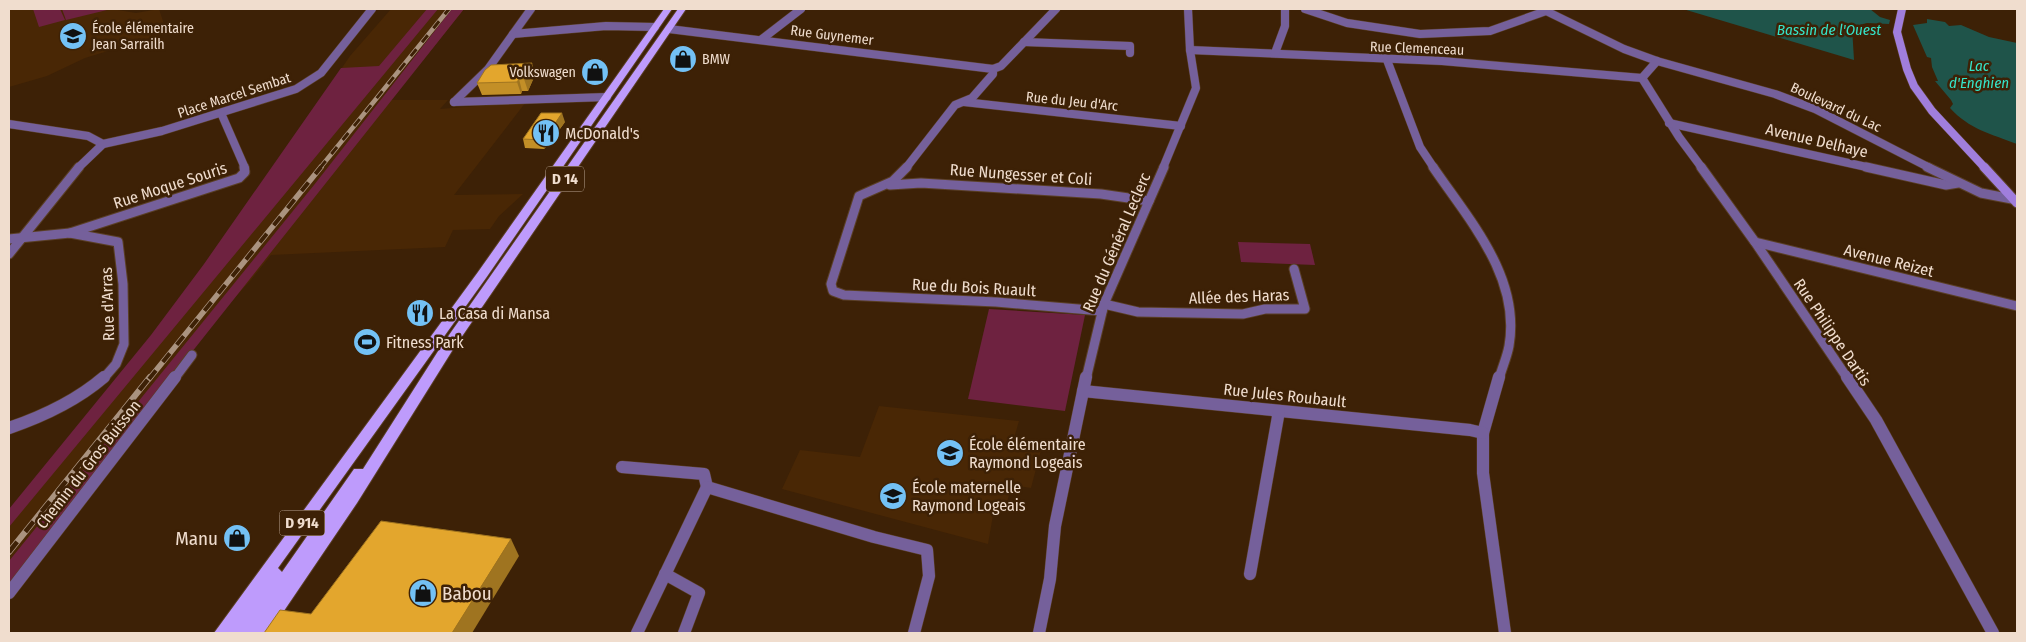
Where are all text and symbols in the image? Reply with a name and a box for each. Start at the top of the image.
place label: École élémentaire Jean Sarrailh [92,19,194,53]
school or university icon: École élémentaire Jean Sarrailh [58,21,88,51]
water label: Bassin de l'Ouest [1777,21,1881,39]
street label: Rue Guynemer [789,22,875,49]
street label: Rue Clemenceau [1369,38,1464,59]
shop icon: BMW [668,44,698,74]
place label: BMW [702,51,731,68]
shop icon: Volkswagen [580,57,610,87]
water label: Lac d'Enghien [1949,57,2009,92]
place label: Volkswagen [509,64,576,81]
street label: Place Marcel Sembat [175,69,293,122]
street label: Boulevard du Lac [1788,79,1884,136]
street label: Rue du Jeu d'Arc [1025,88,1119,115]
restaurant icon: McDonald's [531,118,561,148]
street label: Avenue Delhaye [1764,120,1870,161]
place label: McDonald's [565,124,640,143]
street label: Rue Moque Souris [111,158,230,213]
street label: Rue Nungesser et Coli [949,160,1093,189]
road number: D 14 [546,166,584,192]
street label: Rue du Général Leclerc [1079,170,1154,315]
street label: Avenue Reizet [1842,240,1936,281]
street label: Rue d'Arras [97,267,118,341]
street label: Rue du Bois Ruault [912,275,1037,300]
street label: Rue Philippe Dartis [1790,275,1875,389]
street label: Allée des Haras [1188,285,1290,308]
restaurant icon: La Casa di Mansa [405,298,435,328]
place label: La Casa di Mansa [439,304,550,323]
sports icon: Fitness Park [352,327,382,357]
place label: Fitness Park [386,333,464,352]
street label: Rue Jules Roubault [1223,380,1348,411]
street label: Chemin du Gros Buisson [32,396,145,533]
place label: École élémentaire Raymond Logeais [969,435,1086,472]
school or university icon: École élémentaire Raymond Logeais [935,438,965,468]
place label: École maternelle Raymond Logeais [912,478,1026,515]
school or university icon: École maternelle Raymond Logeais [878,481,908,511]
road number: D 914 [280,510,324,536]
shop icon: Manu [222,523,252,553]
place label: Manu [175,527,218,550]
shop icon: Babou [408,578,438,608]
place label: Babou [442,582,492,605]

